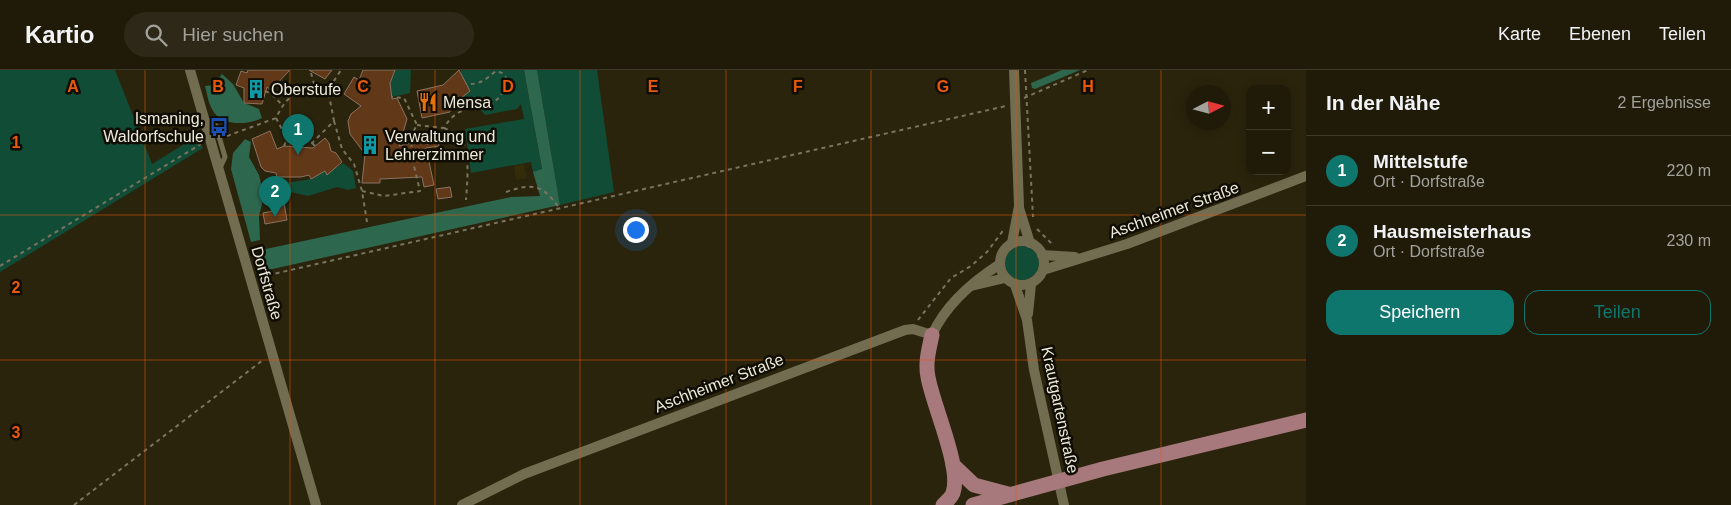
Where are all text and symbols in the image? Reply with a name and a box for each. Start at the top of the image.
search box [124,12,474,57]
text: Kartio [25,21,94,48]
icon: search [142,21,170,49]
text: Hier suchen [182,24,284,45]
text: Karte [1498,24,1541,44]
text: Ebenen [1569,24,1631,44]
text: Teilen [1659,24,1706,44]
text: A [67,78,79,95]
text: B [212,78,224,95]
building icon: Oberstufe [245,78,267,100]
text: C [357,78,369,95]
text: D [502,78,514,95]
text: E [648,78,659,95]
text: F [793,78,803,95]
text: G [937,78,949,95]
text: H [1082,78,1094,95]
place label: Oberstufe [271,81,341,98]
north arrow [1186,85,1231,130]
map controls [1246,85,1291,175]
button: + [1246,85,1291,130]
restaurant icon: Mensa [417,91,439,113]
text: In der Nähe [1326,91,1440,114]
place label: Mensa [443,94,491,111]
text: 2 Ergebnisse [1618,94,1711,111]
place label: Ismaning, Waldorfschule [103,110,204,145]
pin: 1 [282,114,314,155]
bus stop icon: Ismaning, Waldorfschule [208,116,230,138]
place label: Verwaltung und Lehrerzimmer [385,128,495,163]
button: − [1246,130,1291,175]
text: 1 [12,134,21,151]
building icon: Verwaltung und Lehrerzimmer [359,134,381,156]
text: Mittelstufe [1373,151,1468,172]
text: 1 [1338,162,1346,179]
text: 220 m [1667,162,1711,179]
text: Ort · Dorfstraße [1373,173,1485,190]
pin: 2 [259,176,291,217]
street label: Aschheimer Straße [1107,179,1241,241]
your location [623,217,649,243]
text: Hausmeisterhaus [1373,221,1531,242]
text: 2 [1338,232,1346,249]
text: 230 m [1667,232,1711,249]
text: Ort · Dorfstraße [1373,243,1485,260]
street label: Dorfstraße [248,244,286,322]
text: 2 [12,279,21,296]
button: Speichern [1326,290,1514,335]
button: Teilen [1524,290,1711,335]
street label: Krautgartenstraße [1038,345,1082,475]
street label: Aschheimer Straße [652,350,786,415]
text: 3 [12,424,21,441]

